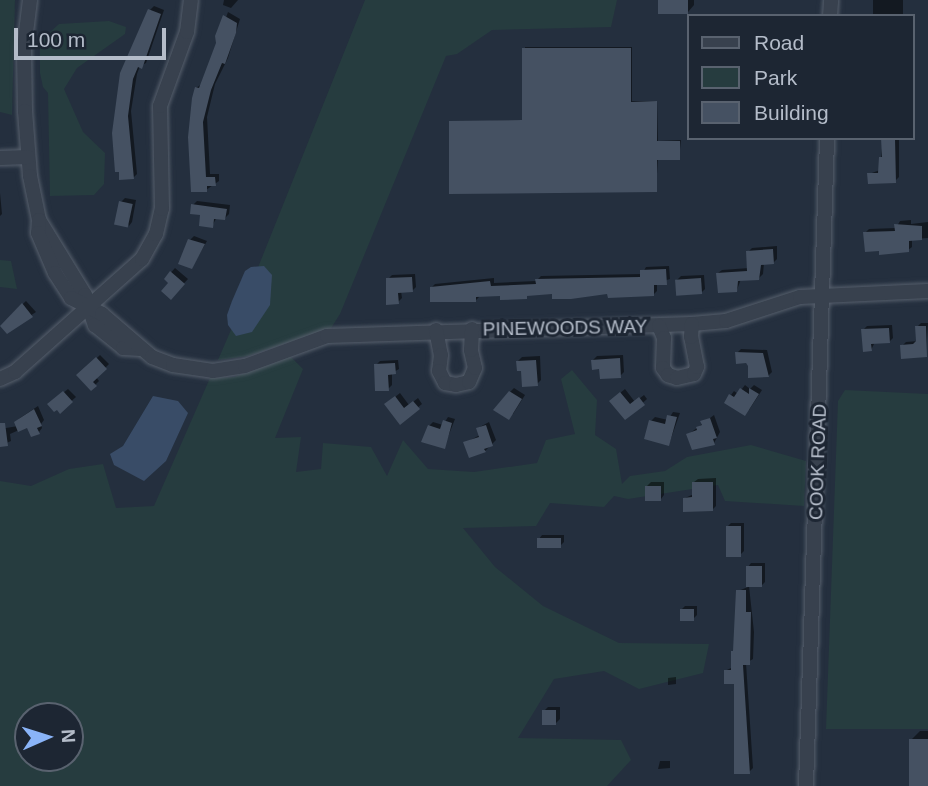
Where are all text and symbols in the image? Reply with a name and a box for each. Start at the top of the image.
scale bar [18,14,170,58]
legend [687,14,914,140]
text: 100 m [27,28,85,51]
text: Road [754,31,804,54]
text: Park [754,66,797,89]
text: Building [754,101,829,124]
street label: PINEWOODS WAY [482,315,648,341]
street label: COOK ROAD [805,404,831,520]
north arrow [14,702,84,772]
text: N [58,729,79,743]

